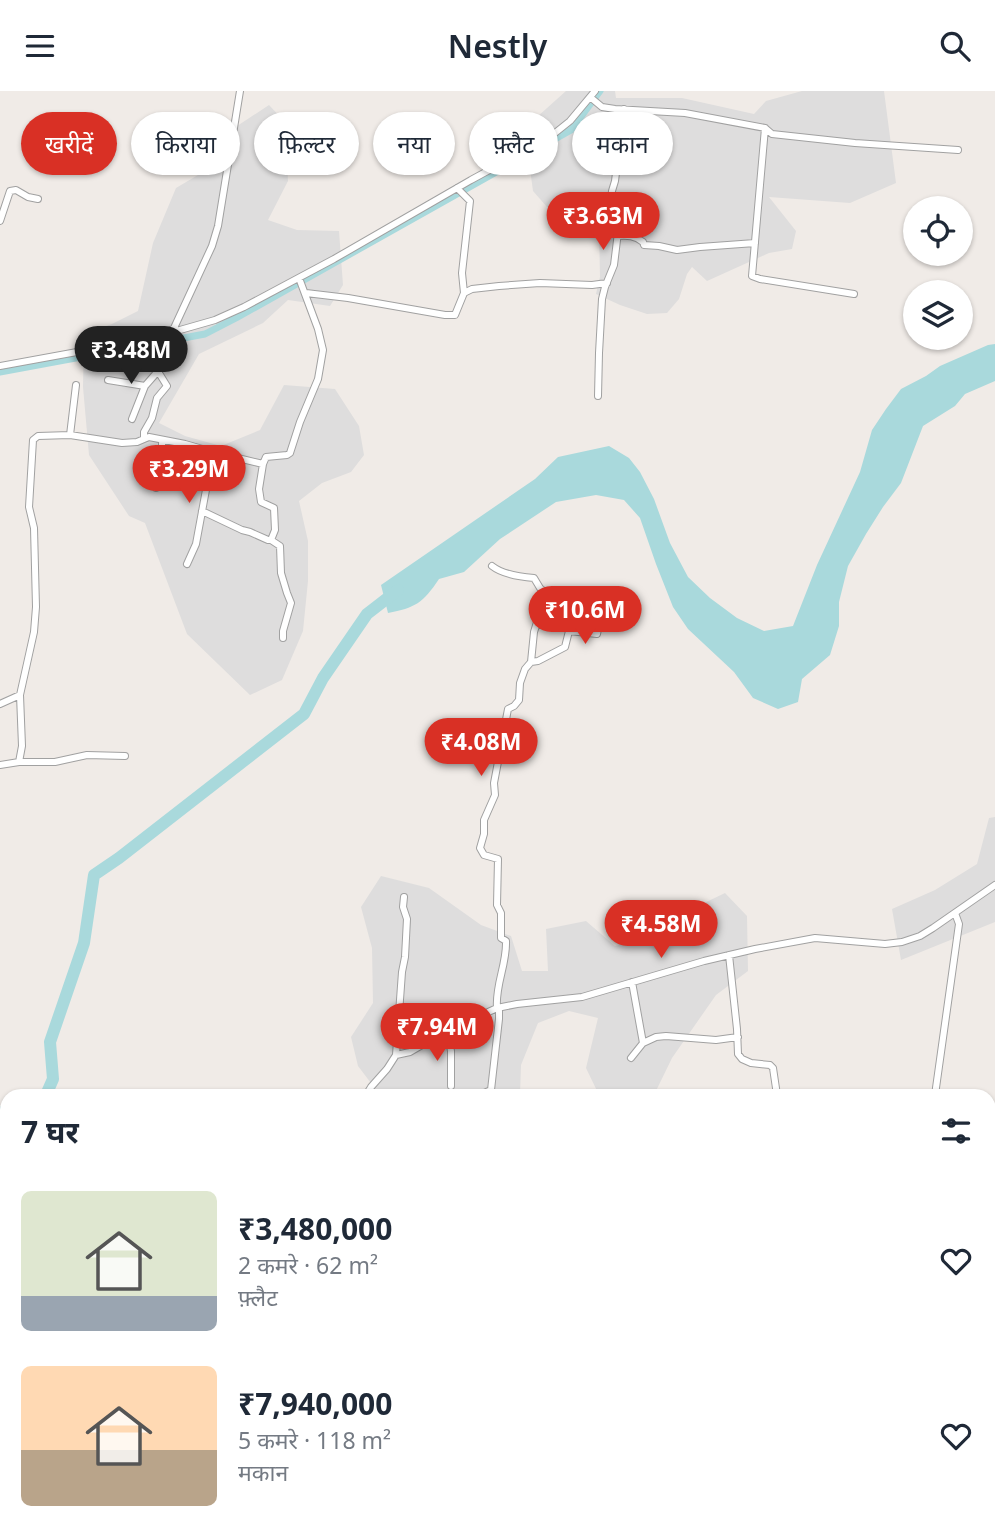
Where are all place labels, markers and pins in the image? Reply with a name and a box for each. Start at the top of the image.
pin: ₹3.63M [546,193,660,252]
pin: ₹3.48M [74,327,188,386]
pin: ₹3.29M [132,445,246,505]
pin: ₹10.6M [528,587,642,646]
pin: ₹4.08M [424,719,538,778]
pin: ₹4.58M [604,901,718,960]
pin: ₹7.94M [380,1003,494,1063]

